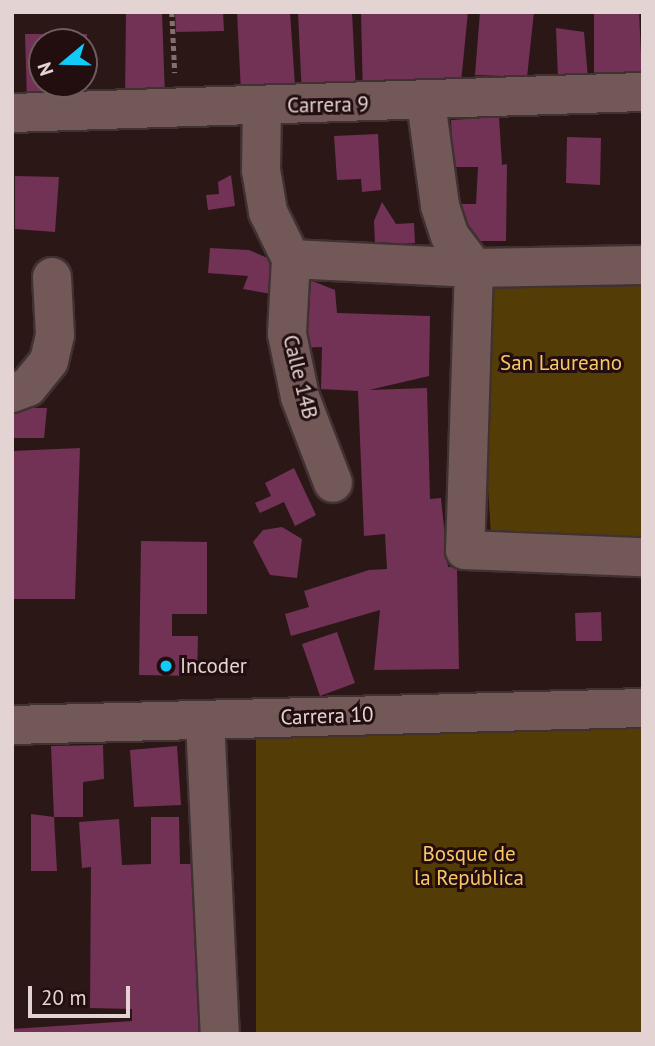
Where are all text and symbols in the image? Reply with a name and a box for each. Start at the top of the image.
north arrow [28,28,98,98]
text: N [32,59,58,79]
street label: Carrera 9 [287,92,369,118]
street label: Calle 14B [277,332,323,422]
park label: San Laureano [500,350,622,376]
place label: Incoder [180,653,247,679]
marker: Incoder [158,658,174,674]
street label: Carrera 10 [280,702,374,730]
park label: Bosque de la República [414,841,524,891]
scale bar [32,972,133,1016]
text: 20 m [41,984,87,1011]

